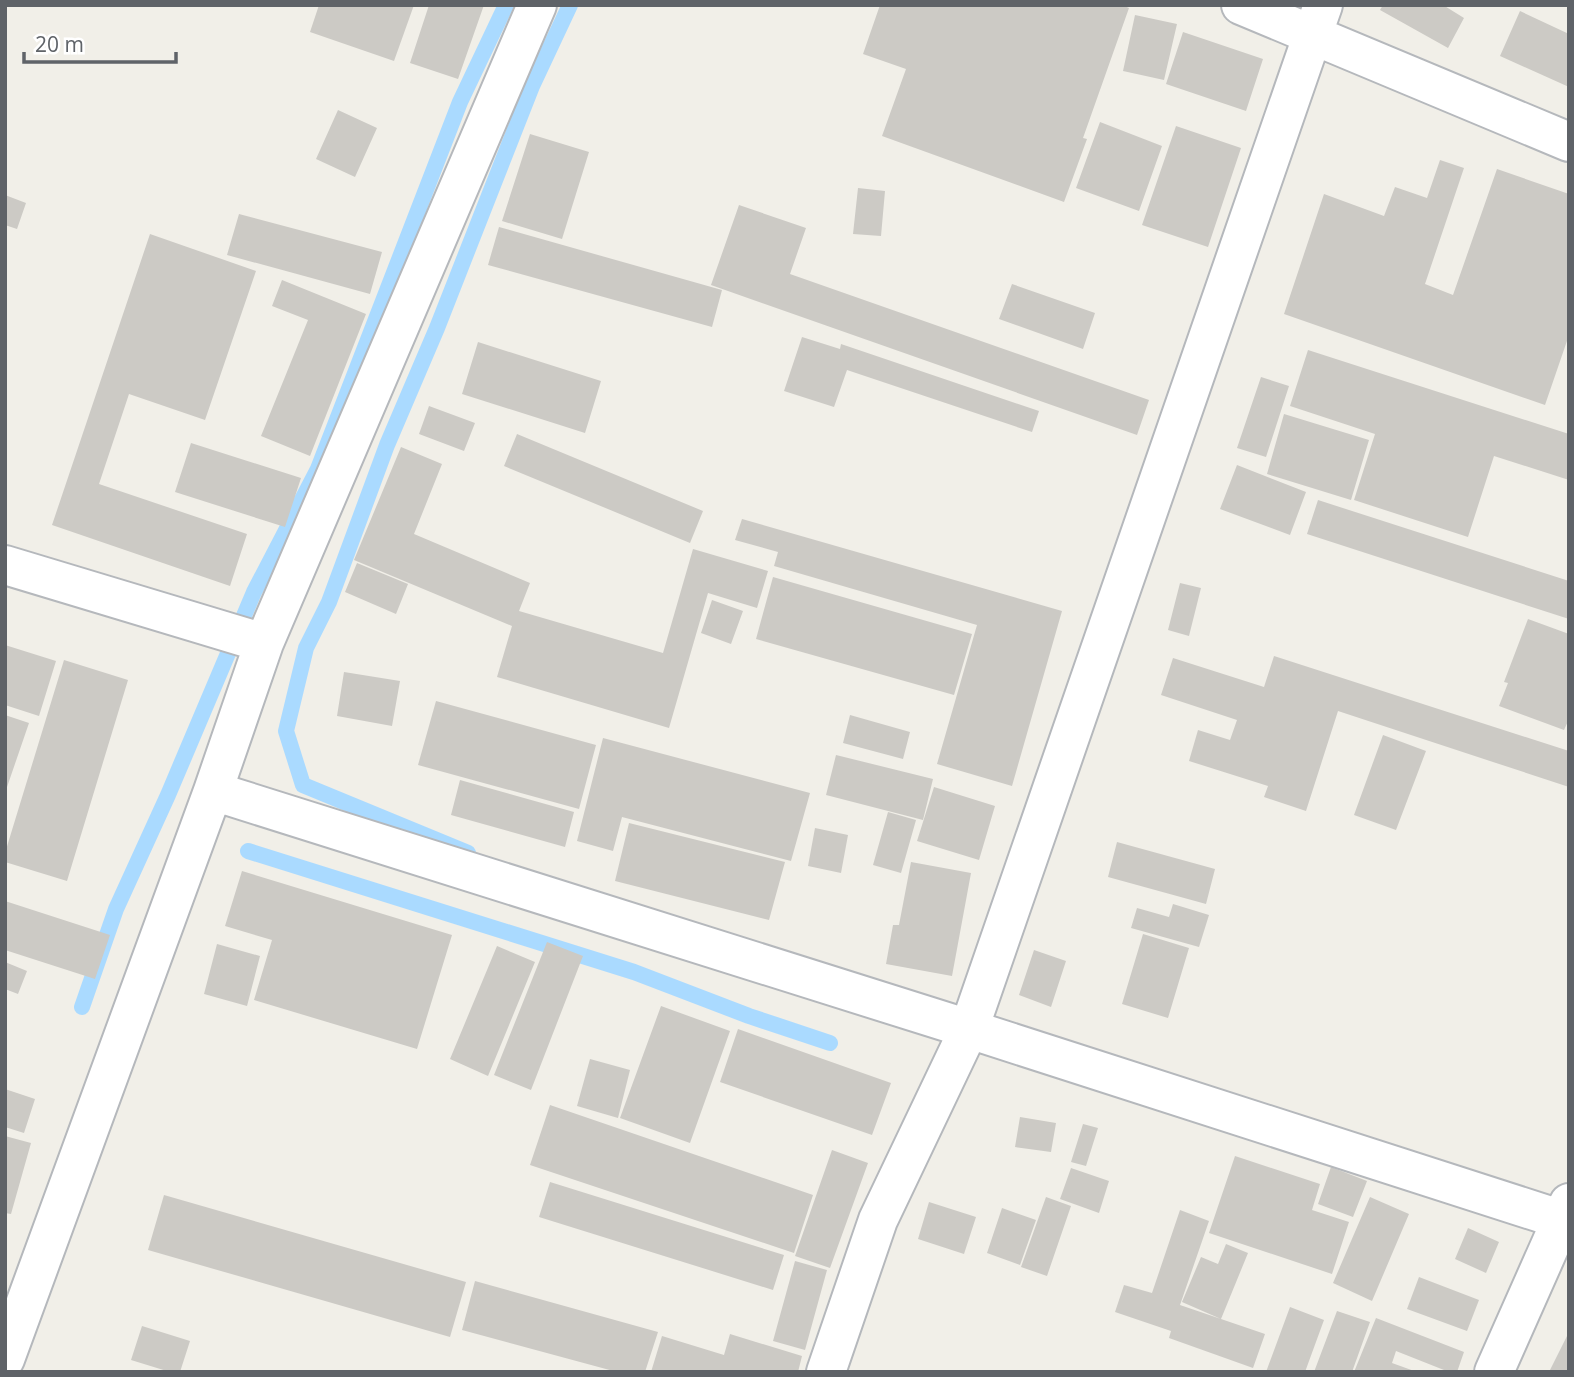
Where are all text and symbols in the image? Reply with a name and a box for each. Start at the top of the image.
scale bar [24,21,177,65]
text: 20 m [35,30,84,58]

